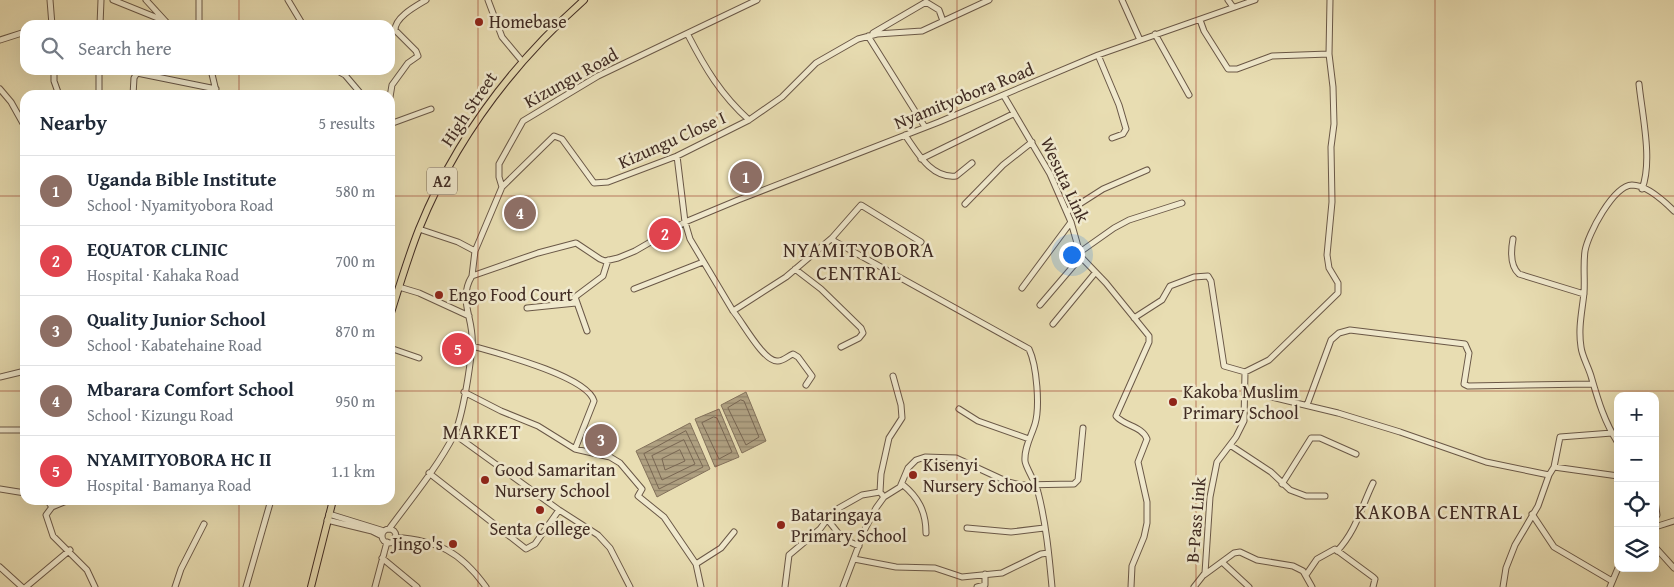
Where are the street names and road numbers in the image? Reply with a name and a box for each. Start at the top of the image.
street label: Kizungu Road [519,40,623,115]
street label: Nyamityobora Road [890,55,1038,136]
street label: High Street [433,65,504,152]
street label: Kizungu Close I [614,104,730,175]
street label: Wesuta Link [1034,132,1097,228]
road number: A2 [427,168,457,195]
street label: B-Pass Link [1178,475,1213,564]

